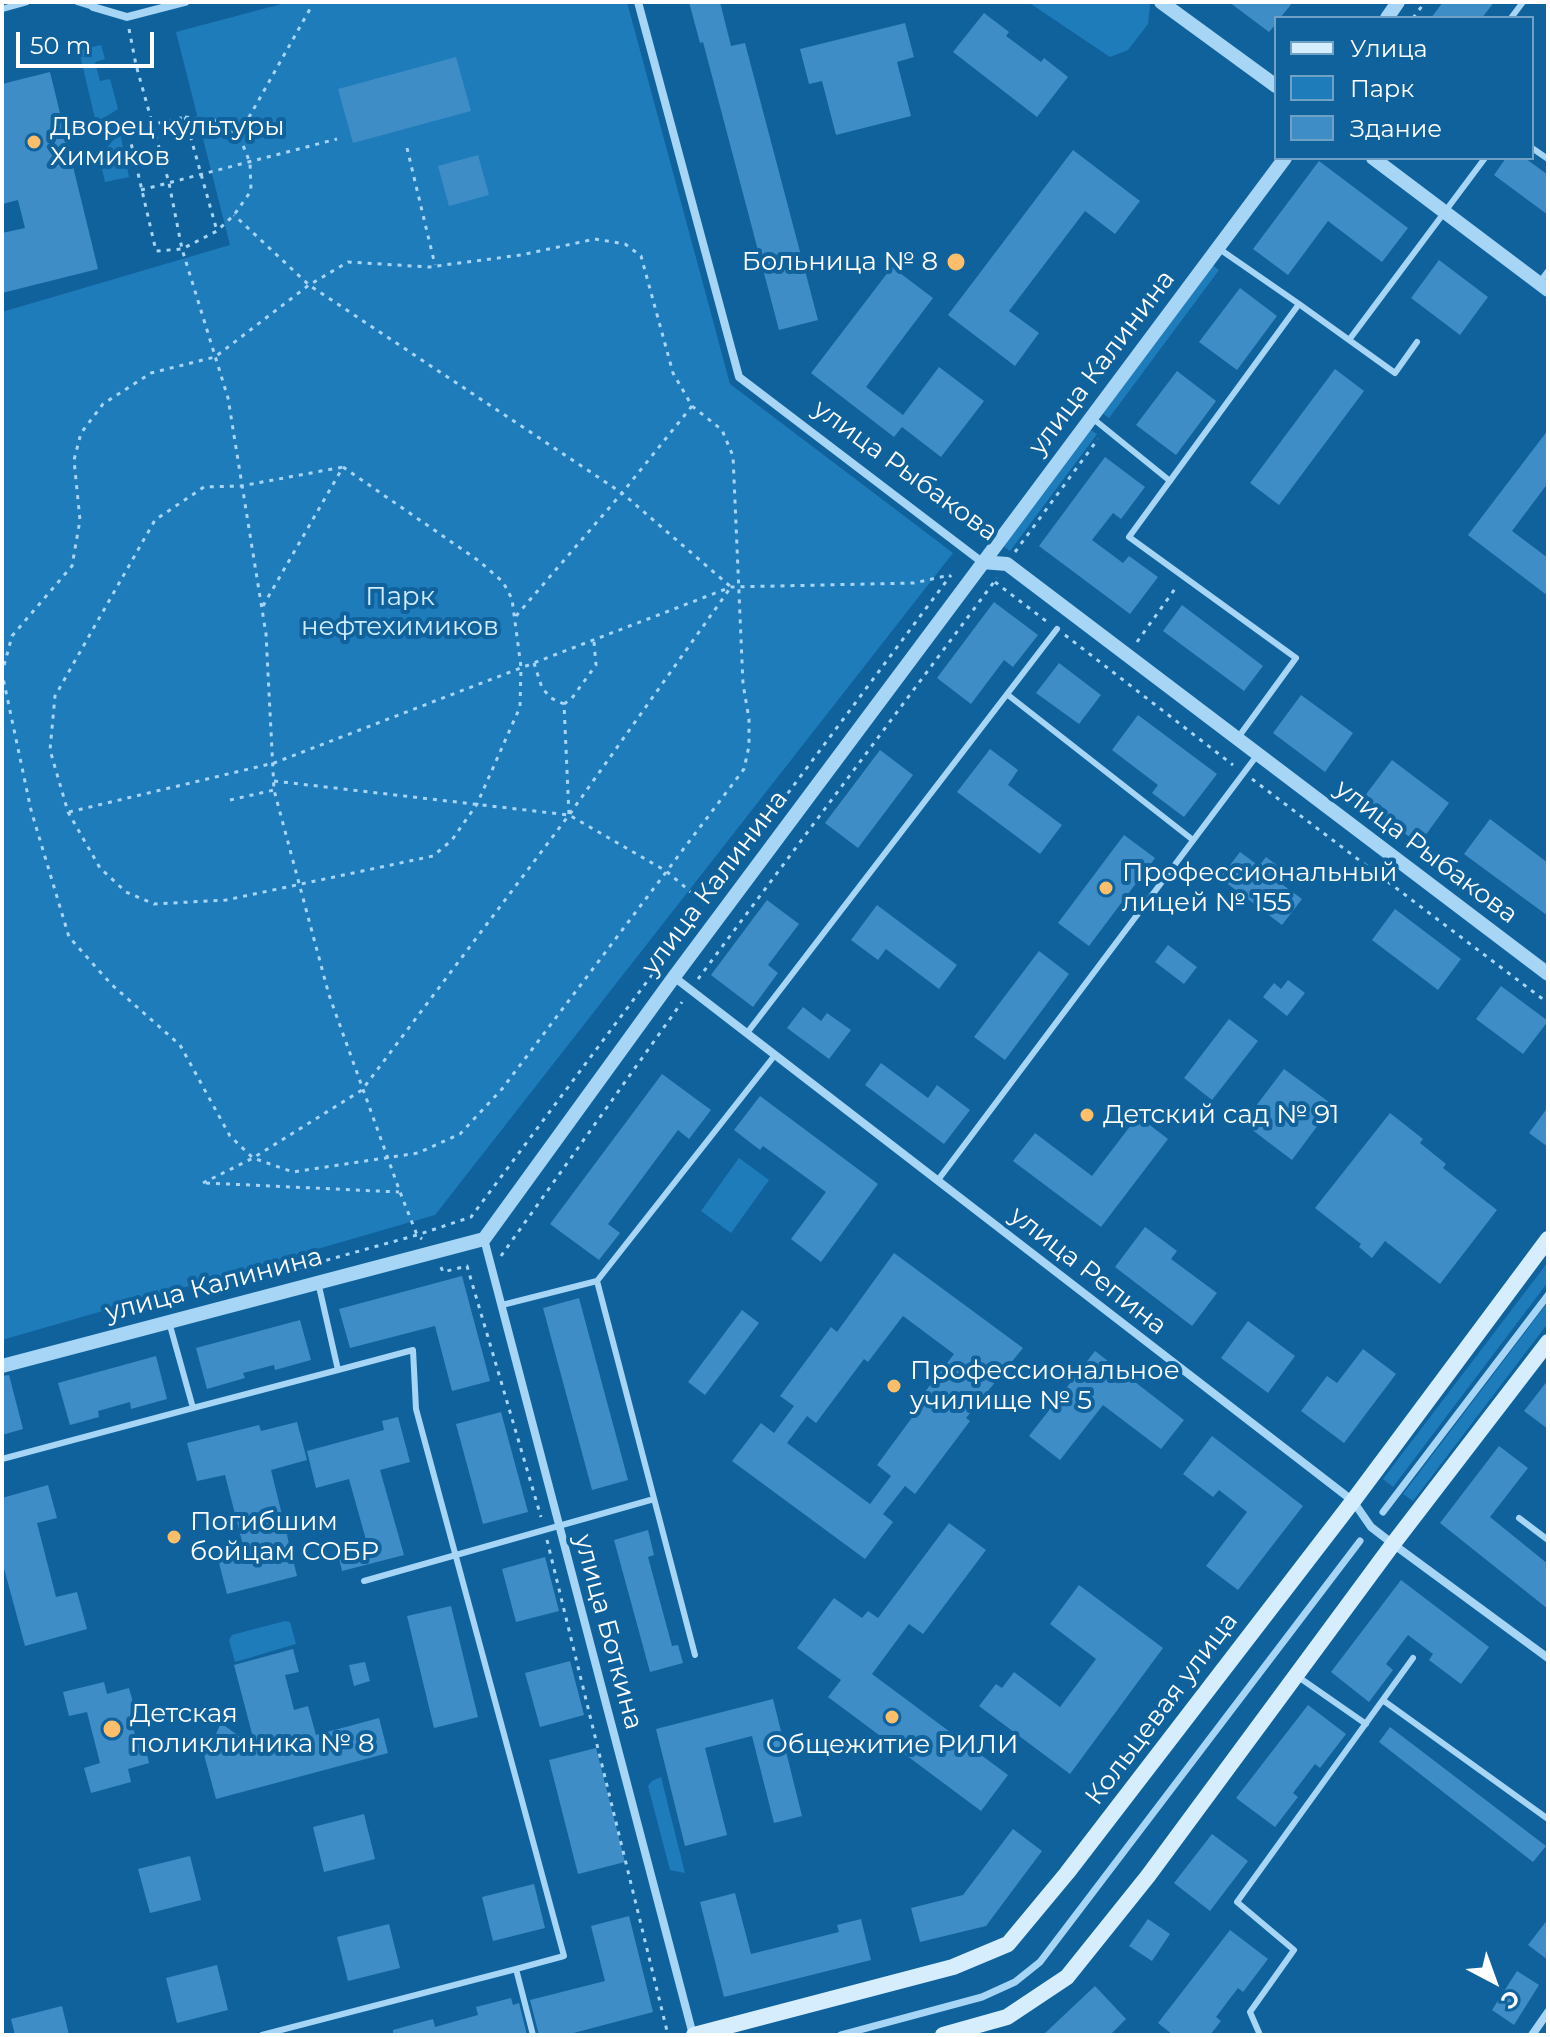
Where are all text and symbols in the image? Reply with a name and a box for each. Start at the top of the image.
scale bar [20,16,158,66]
legend [1274,16,1534,160]
text: 50 m [30,31,91,60]
text: Улица [1350,34,1428,63]
text: Парк [1350,74,1414,103]
place label: Дворец культуры Химиков [50,111,285,172]
text: Здание [1350,114,1442,143]
marker: Дворец культуры Химиков [25,133,43,151]
place label: Больница № 8 [742,246,938,278]
marker: Больница № 8 [945,251,967,273]
street label: улица Калинина [1022,264,1182,462]
street label: улица Рыбакова [807,394,1003,548]
park label: Парк нефтехимиков [301,581,499,642]
street label: улица Рыбакова [1329,773,1523,931]
street label: улица Калинина [635,784,795,982]
place label: Профессиональный лицей № 155 [1122,857,1397,918]
marker: Профессиональный лицей № 155 [1097,879,1115,897]
place label: Детский сад № 91 [1103,1099,1340,1131]
marker: Детский сад № 91 [1078,1106,1096,1124]
street label: улица Репина [1003,1200,1173,1342]
street label: улица Калинина [102,1241,326,1329]
place label: Профессиональное училище № 5 [910,1355,1180,1416]
marker: Профессиональное училище № 5 [885,1377,903,1395]
place label: Погибшим бойцам СОБР [190,1506,379,1568]
marker: Погибшим бойцам СОБР [165,1528,183,1546]
street label: улица Боткина [567,1531,649,1733]
street label: Кольцевая улица [1079,1606,1245,1812]
place label: Детская поликлиника № 8 [130,1698,375,1760]
marker: Общежитие РИЛИ [883,1708,901,1726]
marker: Детская поликлиника № 8 [101,1718,123,1740]
place label: Общежитие РИЛИ [766,1729,1018,1761]
north arrow [1454,1941,1534,2021]
text: С [1495,1984,1525,2015]

